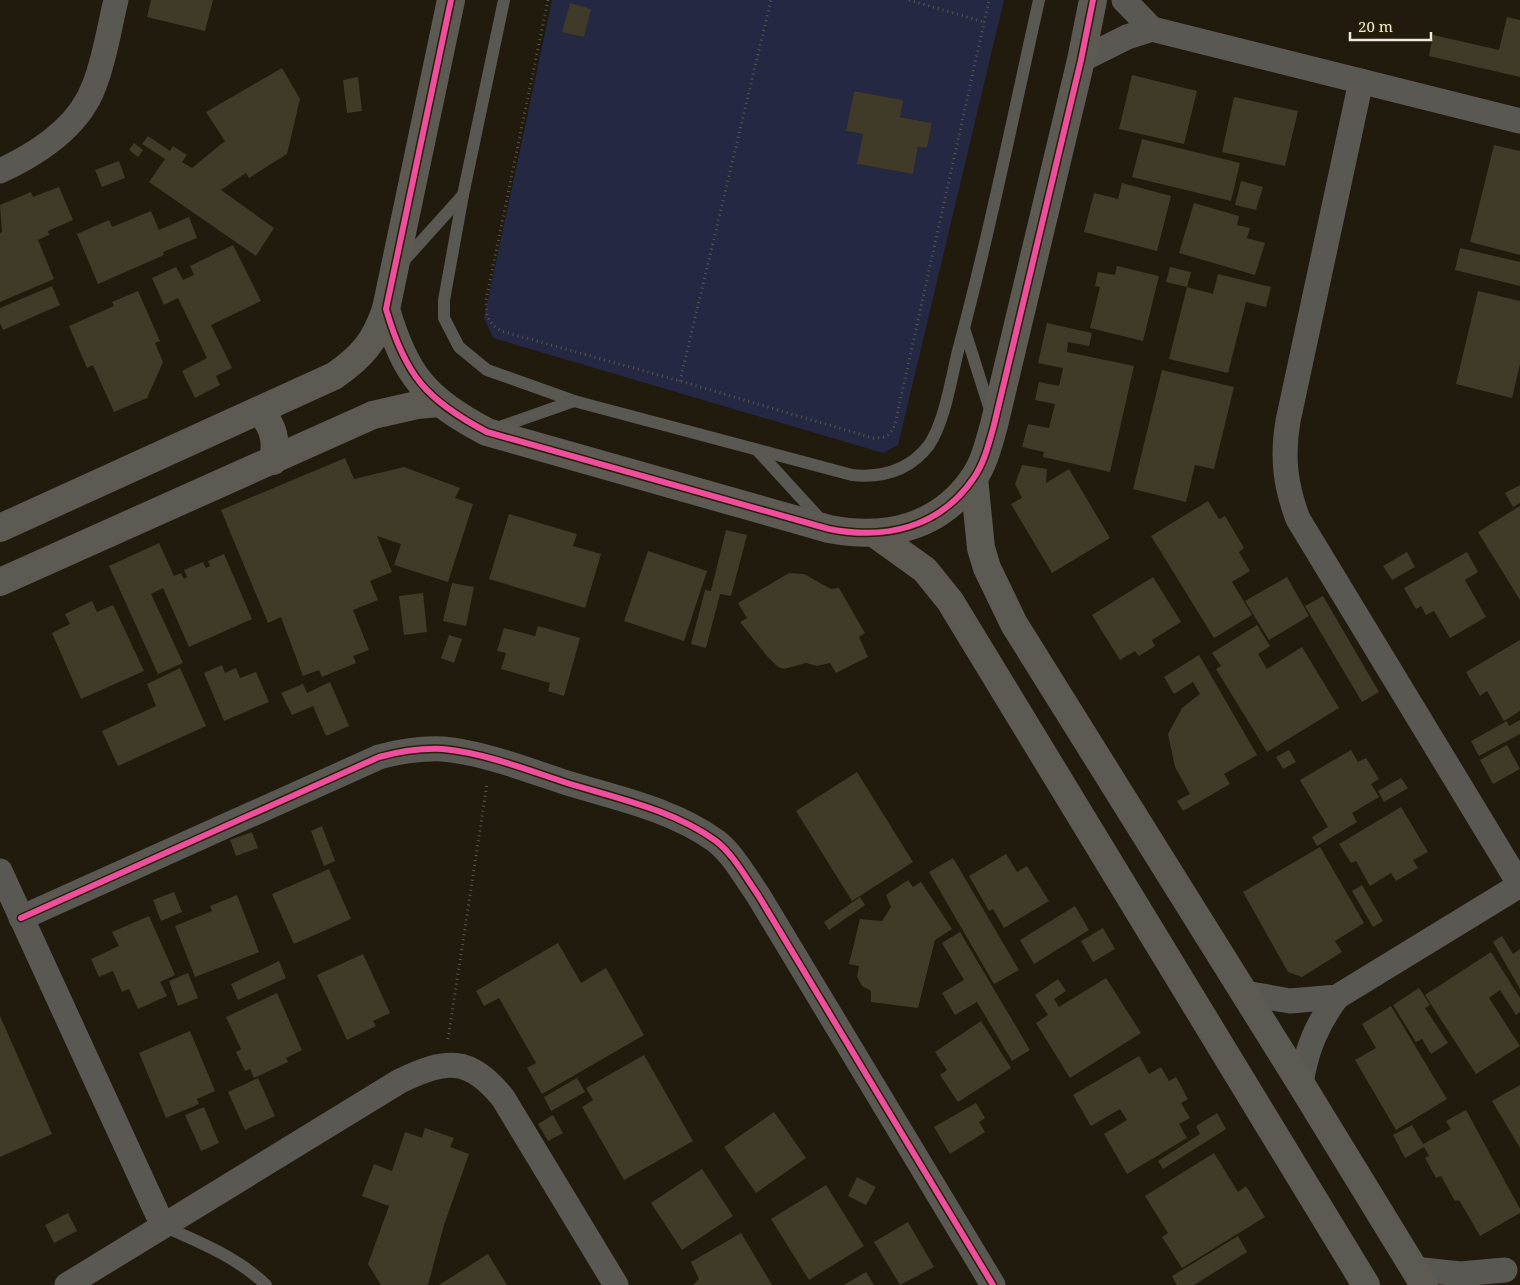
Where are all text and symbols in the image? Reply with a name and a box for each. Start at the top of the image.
scale bar [1350,10,1431,42]
text: 20 m [1358,16,1393,36]

